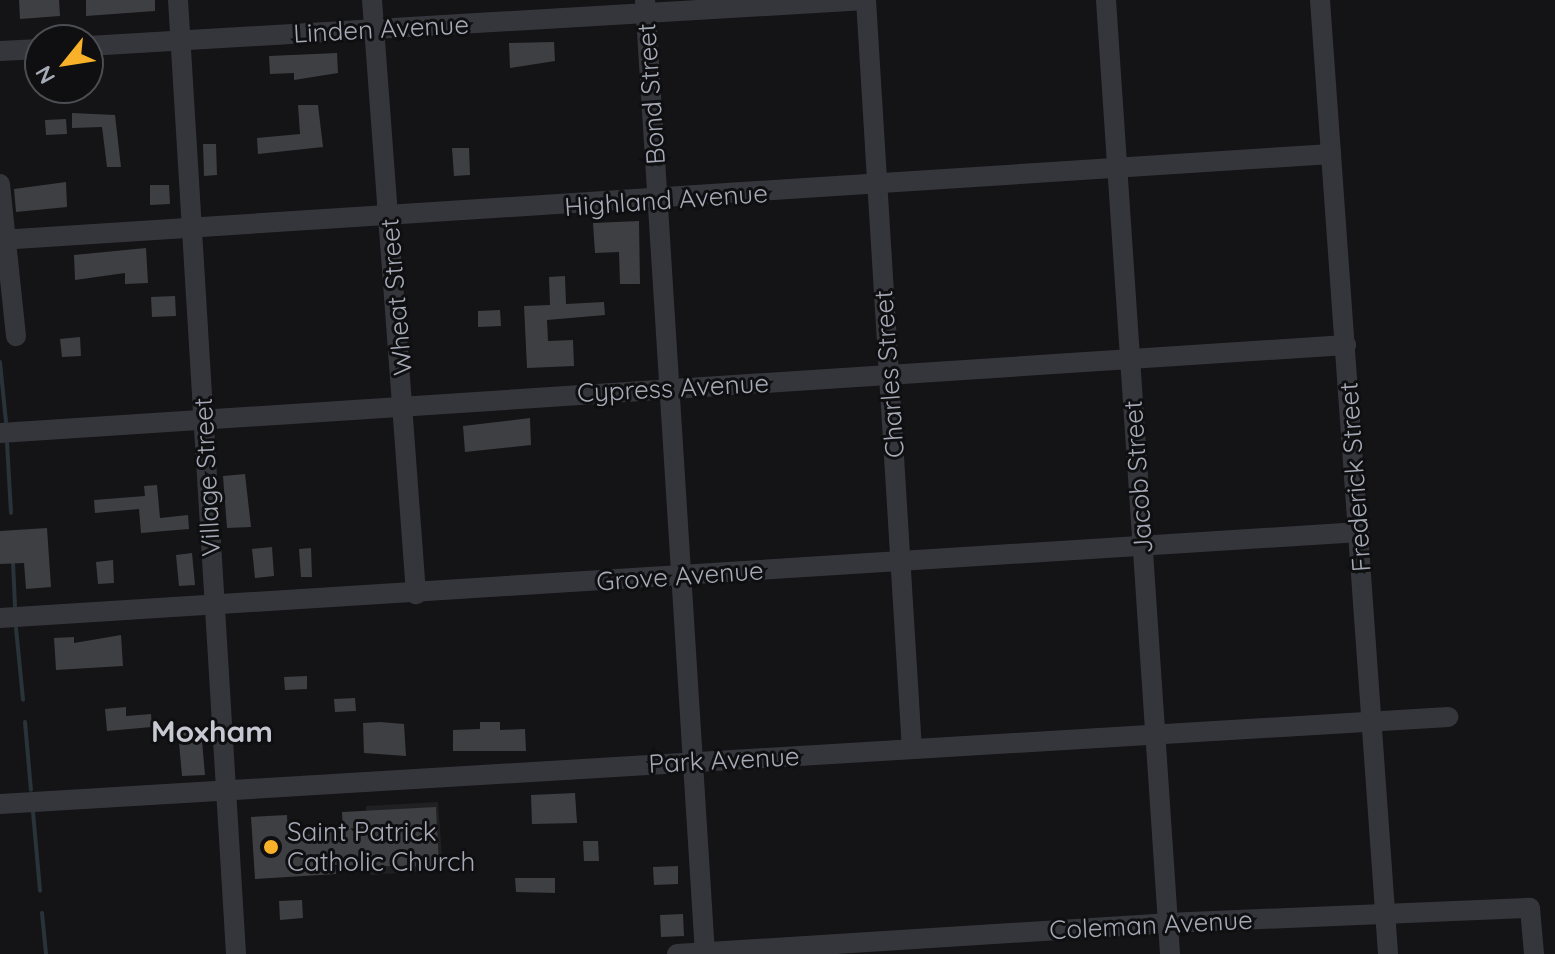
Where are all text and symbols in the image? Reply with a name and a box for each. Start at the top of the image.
street label: Linden Avenue [292,9,470,49]
street label: Bond Street [631,22,671,166]
north arrow [24,24,104,104]
text: N [29,61,61,89]
street label: Highland Avenue [563,177,769,223]
street label: Wheat Street [374,217,418,377]
street label: Charles Street [868,289,910,459]
street label: Cypress Avenue [576,367,770,409]
street label: Frederick Street [1333,381,1377,573]
street label: Village Street [187,397,227,557]
street label: Jacob Street [1117,399,1159,555]
street label: Grove Avenue [595,555,765,597]
district label: Moxham [151,713,273,749]
street label: Park Avenue [648,740,800,780]
place label: Saint Patrick Catholic Church [287,816,475,878]
marker: Saint Patrick Catholic Church [262,838,280,856]
street label: Coleman Avenue [1049,904,1253,946]

